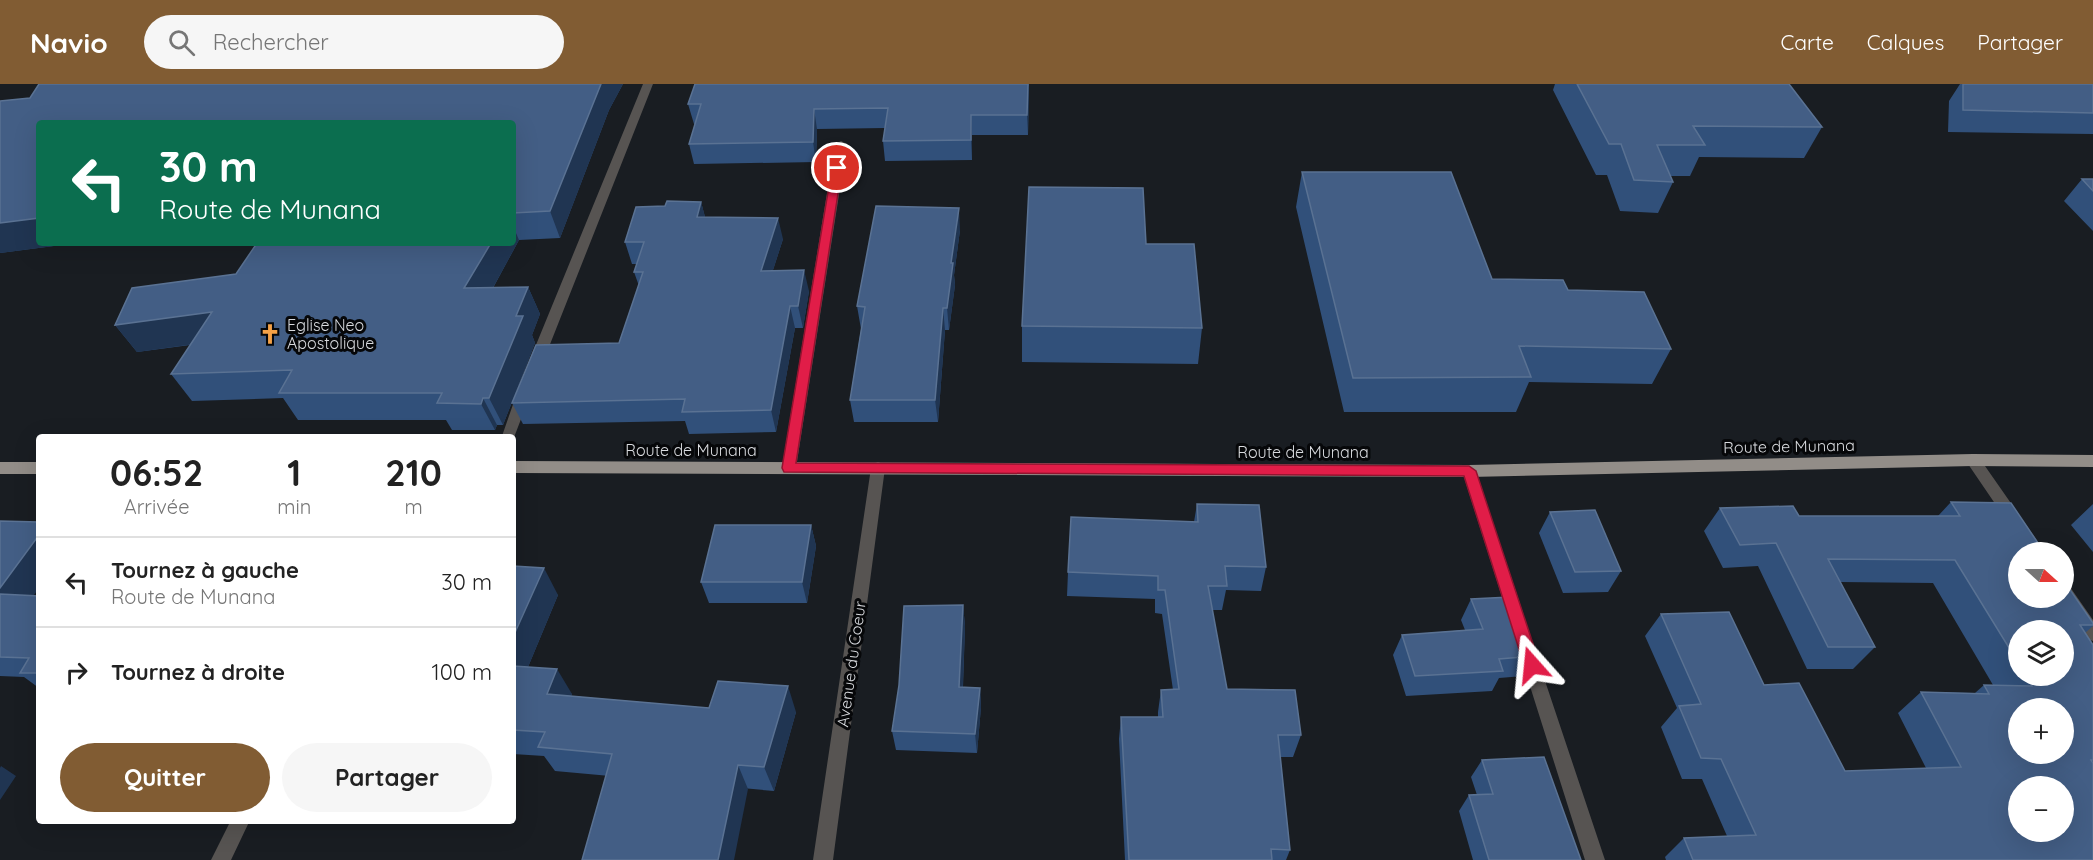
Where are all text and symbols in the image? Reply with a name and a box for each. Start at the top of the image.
search box [144,15,564,69]
text: Navio [30,25,108,60]
icon: search [165,26,198,59]
text: Rechercher [213,28,329,56]
text: Carte [1780,29,1834,55]
text: Calques [1867,29,1944,55]
text: Partager [1977,29,2063,55]
text: 30 m [159,140,258,193]
pin [811,142,862,193]
icon: left [60,144,138,222]
icon: arrive [820,151,853,184]
text: Route de Munana [159,192,381,226]
place label: Eglise Neo Apostolique [287,315,374,353]
church icon: Eglise Neo Apostolique [258,322,282,346]
street label: Route de Munana [1723,435,1855,457]
street label: Route de Munana [625,440,757,460]
street label: Route de Munana [1237,442,1369,462]
text: 06:52 [110,450,203,495]
text: 1 [287,450,301,495]
text: 210 [385,450,442,495]
text: Arrivée [124,494,189,519]
text: min [277,494,311,519]
text: m [405,494,423,519]
north arrow [2008,542,2074,608]
map controls [2008,542,2074,842]
text: Tournez à gauche [111,556,299,584]
icon: left [60,566,93,599]
text: 30 m [441,568,492,596]
text: Route de Munana [111,584,275,609]
street label: Avenue du Coeur [832,600,870,728]
button: layers [2008,620,2074,686]
position arrow [1500,633,1564,697]
icon: right [60,656,93,689]
text: Tournez à droite [111,658,285,686]
text: 100 m [432,658,492,686]
button: + [2008,698,2074,764]
button: Quitter [60,743,270,812]
button: Partager [282,743,492,812]
button: − [2008,776,2074,842]

